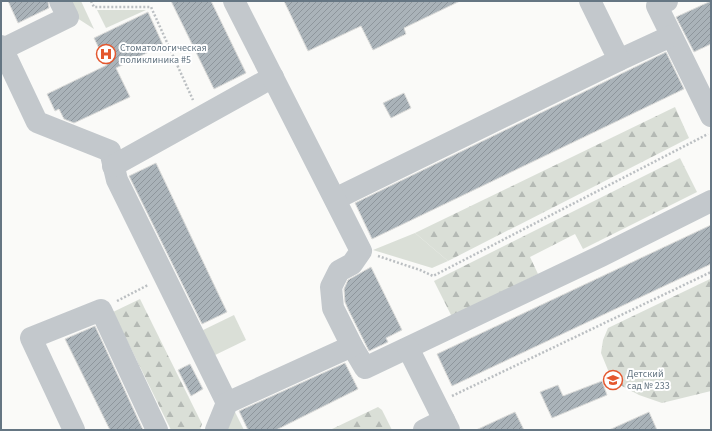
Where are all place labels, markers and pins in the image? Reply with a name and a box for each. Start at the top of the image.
place label: Стоматологическая поликлиника #5 [120,41,207,67]
hospital icon: Стоматологическая поликлиника #5 [95,43,117,65]
place label: Детский сад № 233 [627,367,670,393]
school or university icon: Детский сад № 233 [602,369,624,391]

